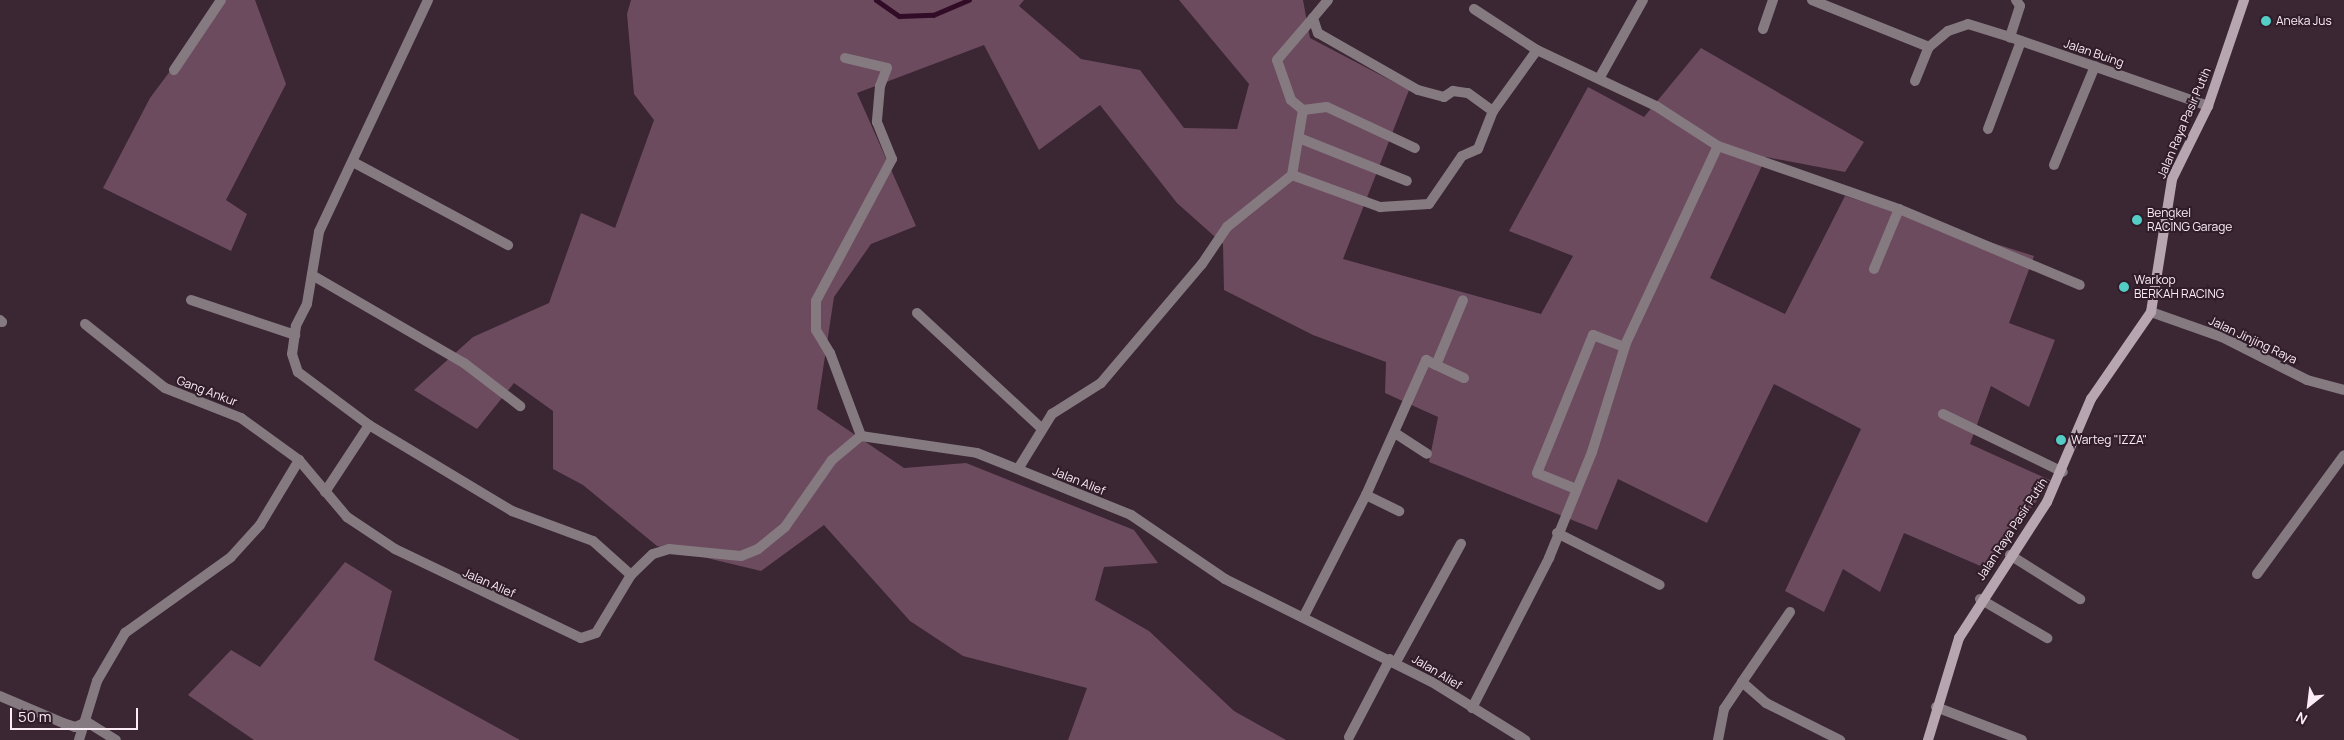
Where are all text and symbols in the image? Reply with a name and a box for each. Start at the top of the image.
place label: Aneka Jus [2276,14,2332,28]
marker: Aneka Jus [2260,15,2272,27]
street label: Jalan Buing [2062,36,2126,70]
street label: Jalan Raya Pasir Putih [2154,65,2214,181]
place label: Bengkel RACING Garage [2147,206,2232,234]
marker: Bengkel RACING Garage [2131,214,2143,226]
place label: Warkop BERKAH RACING [2134,273,2224,301]
marker: Warkop BERKAH RACING [2118,281,2130,293]
street label: Jalan Jinjing Raya [2207,313,2299,367]
street label: Gang Ankur [175,373,239,409]
place label: Warteg "IZZA" [2071,433,2147,447]
marker: Warteg "IZZA" [2055,434,2067,446]
street label: Jalan Alief [1050,464,1108,498]
street label: Jalan Raya Pasir Putih [1974,475,2050,583]
street label: Jalan Alief [461,565,517,601]
street label: Jalan Alief [1409,651,1465,693]
north arrow [2284,680,2334,730]
scale bar [12,698,140,730]
text: 50 m [18,706,52,727]
text: N [2292,708,2310,729]

